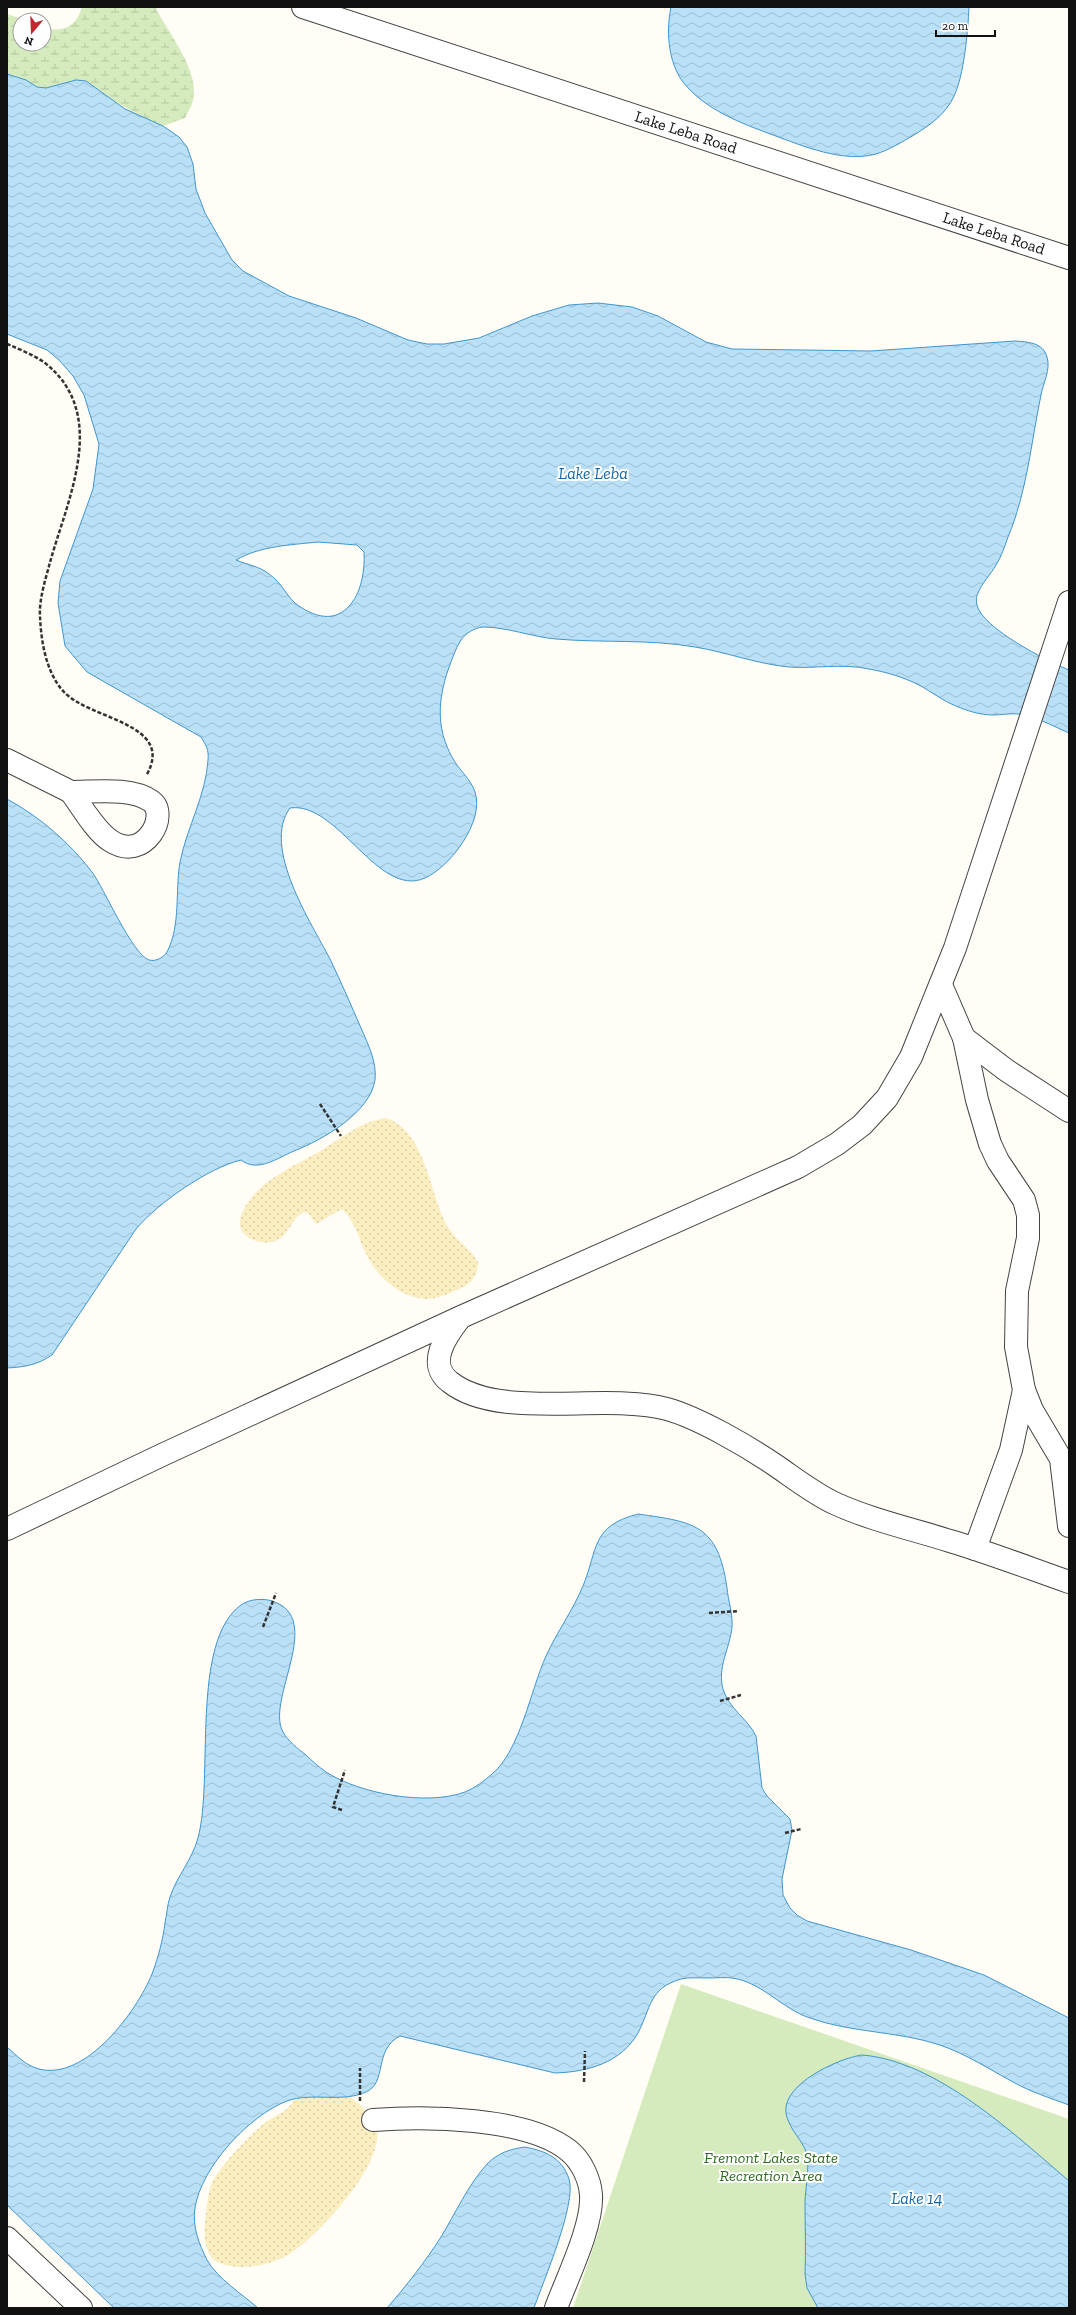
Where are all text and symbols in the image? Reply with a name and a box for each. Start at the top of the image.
north arrow [12,12,52,52]
scale bar [936,12,995,38]
text: 20 m [942,19,969,33]
text: N [22,33,35,48]
street label: Lake Leba Road [633,107,740,158]
street label: Lake Leba Road [941,208,1048,259]
water label: Lake Leba [558,463,628,483]
park label: Fremont Lakes State Recreation Area [704,2148,838,2185]
water label: Lake 14 [891,2188,943,2208]

